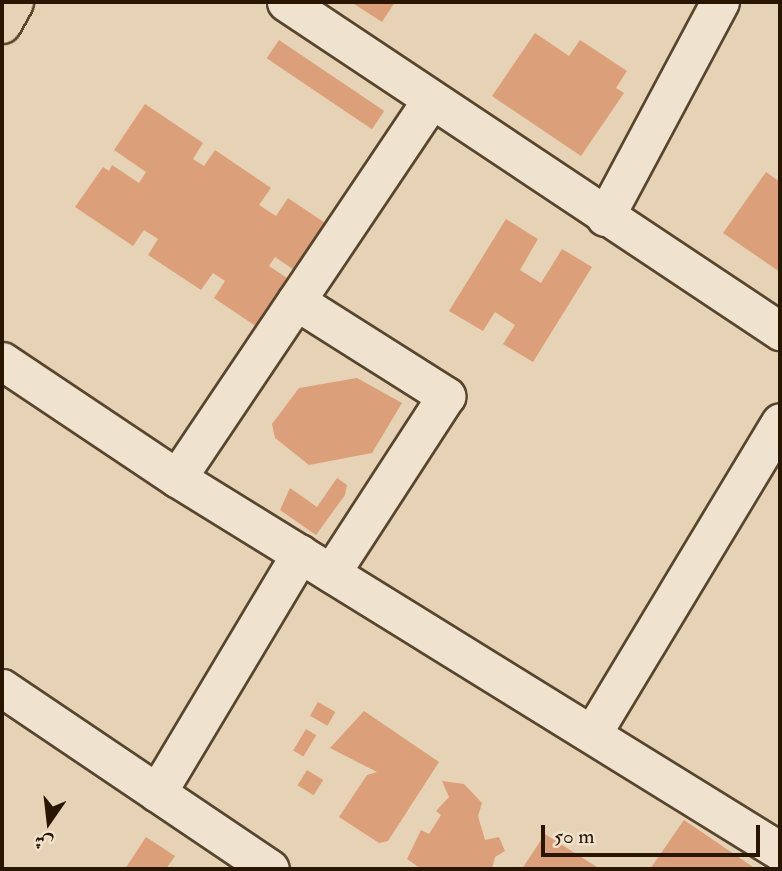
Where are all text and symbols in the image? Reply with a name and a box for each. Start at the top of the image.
north arrow [14,787,84,857]
scale bar [544,812,763,856]
text: 50 m [554,823,595,850]
text: ش [32,828,56,856]

